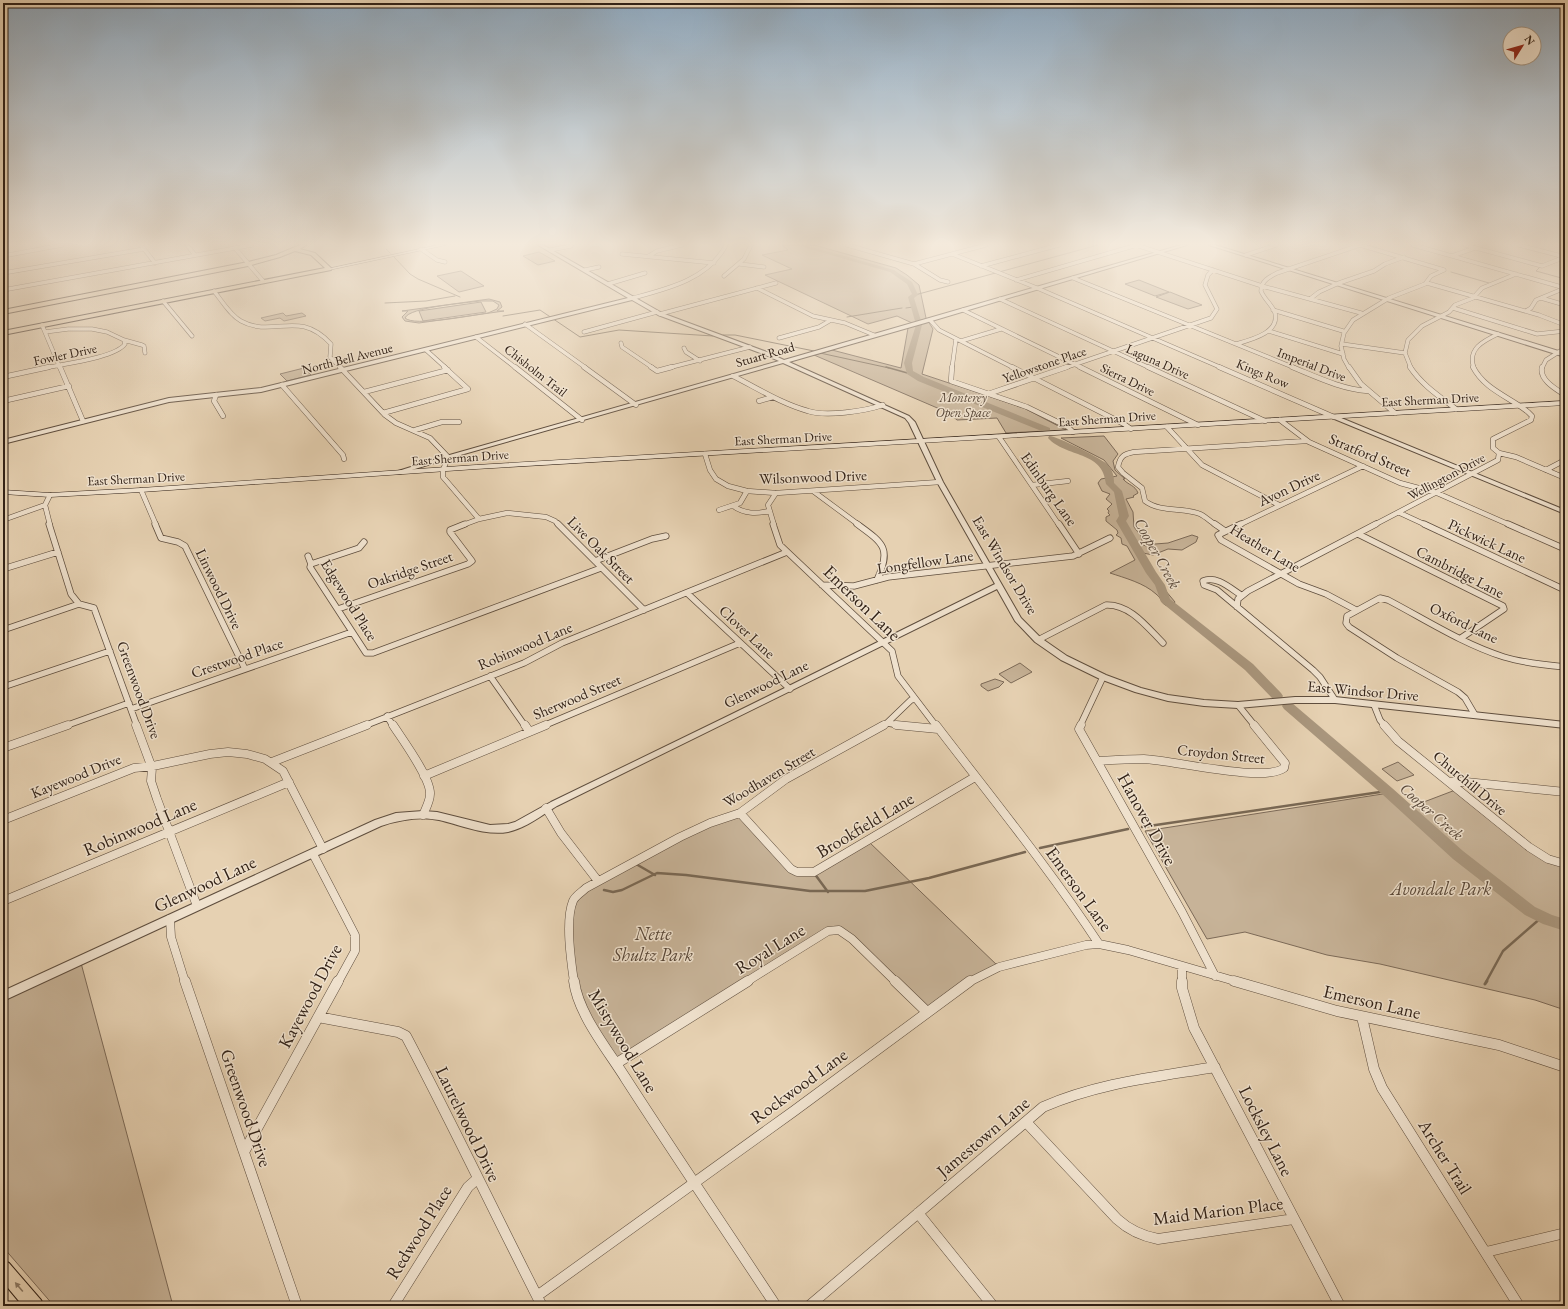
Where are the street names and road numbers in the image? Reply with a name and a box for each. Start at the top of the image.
street label: Stuart Road [734,338,797,371]
street label: Fowler Drive [32,339,98,369]
street label: North Bell Avenue [300,339,394,378]
street label: Laguna Drive [1123,340,1192,383]
street label: Chisholm Trail [501,341,571,400]
street label: Yellowstone Place [1000,342,1088,387]
street label: Imperial Drive [1275,344,1349,385]
street label: Kings Row [1234,355,1292,392]
street label: Sierra Drive [1098,359,1158,400]
street label: East Sherman Drive [1381,388,1479,411]
street label: East Sherman Drive [1058,407,1156,430]
street label: East Sherman Drive [734,427,832,450]
street label: Stratford Street [1326,429,1415,481]
street label: East Sherman Drive [411,446,509,469]
street label: Edinburg Lane [1017,448,1082,529]
street label: Wellington Drive [1405,449,1488,504]
street label: Wilsonwood Drive [759,465,867,488]
street label: Avon Drive [1254,465,1323,511]
street label: East Sherman Drive [87,467,185,490]
street label: Live Oak Street [564,512,639,588]
street label: East Windsor Drive [969,512,1042,618]
street label: Pickwick Lane [1445,514,1529,567]
street label: Heather Lane [1227,519,1304,576]
street label: Cambridge Lane [1413,541,1508,602]
street label: Linwood Drive [192,545,247,632]
street label: Longfellow Lane [876,545,974,578]
street label: Oakridge Street [365,546,455,593]
street label: Edgewood Place [317,555,382,644]
street label: Emerson Lane [819,560,906,645]
street label: Oxford Lane [1427,598,1502,647]
street label: Clover Lane [715,601,780,663]
street label: Robinwood Lane [475,617,575,674]
street label: Crestwood Place [188,633,285,682]
street label: Greenwood Drive [113,638,166,741]
street label: Glenwood Lane [720,655,811,712]
street label: Sherwood Street [530,669,624,724]
street label: East Windsor Drive [1307,676,1420,705]
street label: Croydon Street [1176,739,1266,768]
street label: Woodhaven Street [719,741,818,812]
street label: Churchill Drive [1429,746,1511,819]
street label: Kayewood Drive [28,749,124,802]
street label: Hanover Drive [1113,768,1182,869]
street label: Brookfield Lane [812,786,918,863]
street label: Robinwood Lane [80,792,200,861]
street label: Emerson Lane [1041,842,1118,936]
street label: Glenwood Lane [150,850,260,917]
street label: Royal Lane [730,918,809,979]
street label: Kayewood Drive [273,940,347,1052]
street label: Emerson Lane [1321,979,1423,1024]
street label: Mistywood Lane [584,985,663,1097]
street label: Rockwood Lane [746,1043,852,1128]
street label: Greenwood Drive [216,1046,277,1170]
street label: Laurelwood Drive [431,1062,506,1185]
street label: Locksley Lane [1234,1082,1299,1180]
street label: Jamestown Lane [930,1091,1034,1183]
street label: Archer Trail [1413,1114,1477,1198]
street label: Redwood Place [381,1180,457,1283]
street label: Maid Marion Place [1151,1191,1284,1230]

